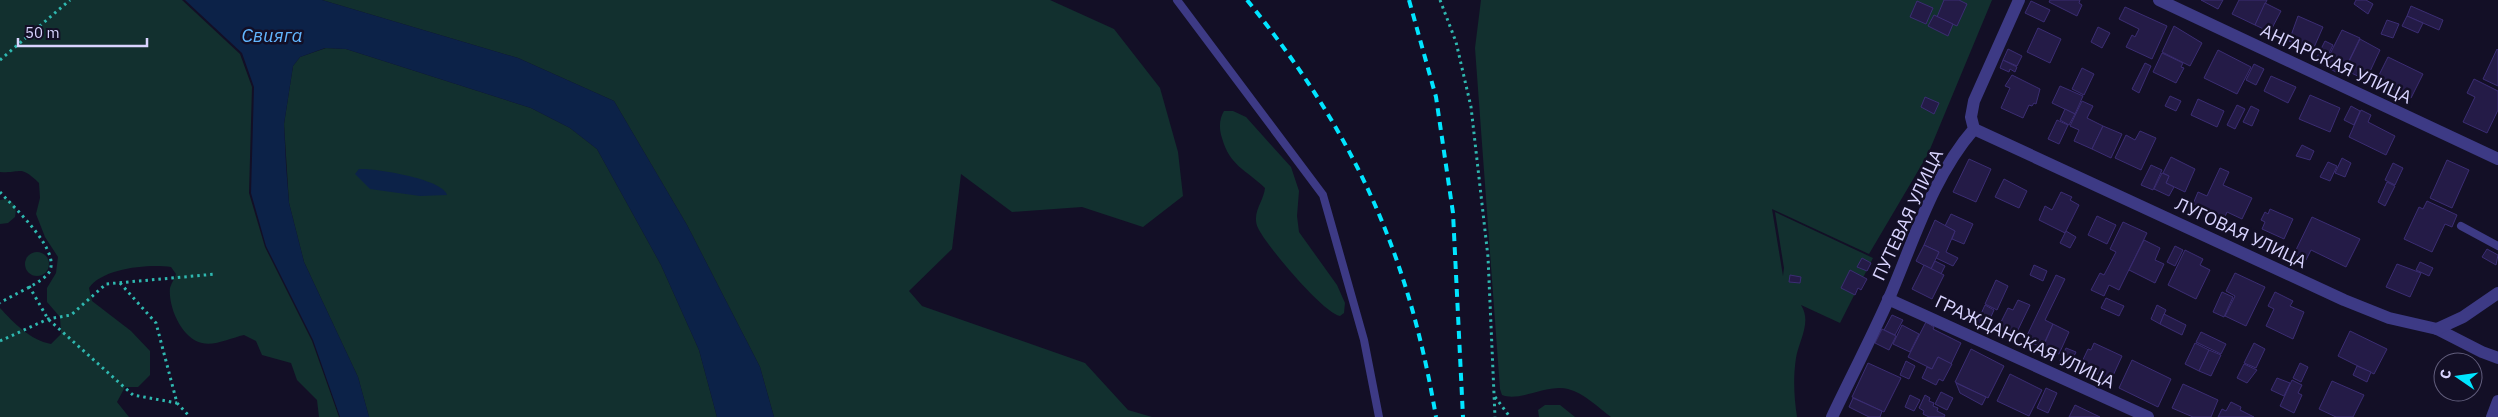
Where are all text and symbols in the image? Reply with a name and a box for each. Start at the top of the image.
scale bar [18,15,146,47]
street label: АНГАРСКАЯ УЛИЦА [2257,18,2416,109]
text: 50 m [25,23,60,42]
water label: Свияга [241,23,303,47]
street label: ПУТЕВАЯ УЛИЦА [1867,145,1948,284]
street label: ЛУГОВАЯ УЛИЦА [2172,192,2311,273]
street label: ГРАЖДАНСКАЯ УЛИЦА [1932,290,2119,393]
north arrow [2433,352,2483,402]
text: С [2436,368,2455,381]

